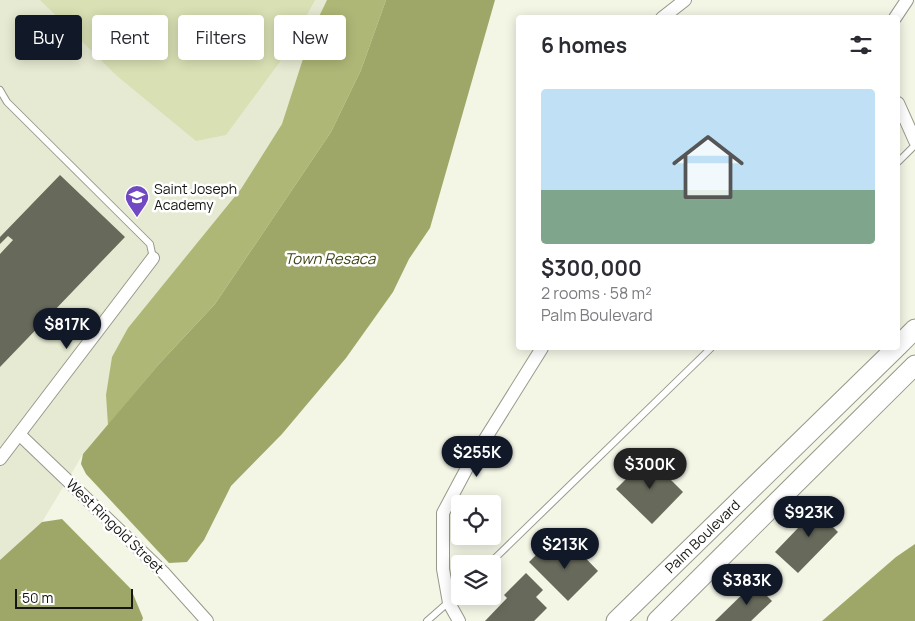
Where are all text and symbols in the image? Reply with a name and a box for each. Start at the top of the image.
chip: Buy [15,15,82,60]
chip: Rent [92,15,168,60]
chip: Filters [178,15,264,60]
chip: New [274,15,346,60]
text: 6 homes [541,31,627,59]
icon: filters [847,31,875,59]
icon: home [663,122,753,212]
place label: Saint Joseph Academy [154,179,237,214]
school or university icon: Saint Joseph Academy [124,184,150,218]
water label: Town Resaca [285,248,376,269]
text: $300,000 [541,254,642,282]
text: 2 rooms · 58 m² [541,282,652,304]
text: Palm Boulevard [541,304,653,326]
pin: $817K [32,308,102,350]
text: $817K [44,313,90,335]
pin: $255K [442,436,512,478]
text: $255K [453,441,501,463]
pin: $300K [615,448,685,490]
text: $300K [625,453,675,475]
street label: West Ringold Street [62,474,168,577]
map controls [451,495,501,605]
button: locate [451,495,501,545]
street label: Palm Boulevard [661,495,744,577]
pin: $923K [774,496,844,538]
text: $923K [784,501,834,523]
pin: $213K [530,528,600,570]
text: $213K [542,533,588,555]
button: layers [451,555,501,605]
pin: $383K [712,564,782,606]
text: $383K [723,569,771,591]
scale bar [15,586,132,609]
text: 50 m [22,588,53,607]

